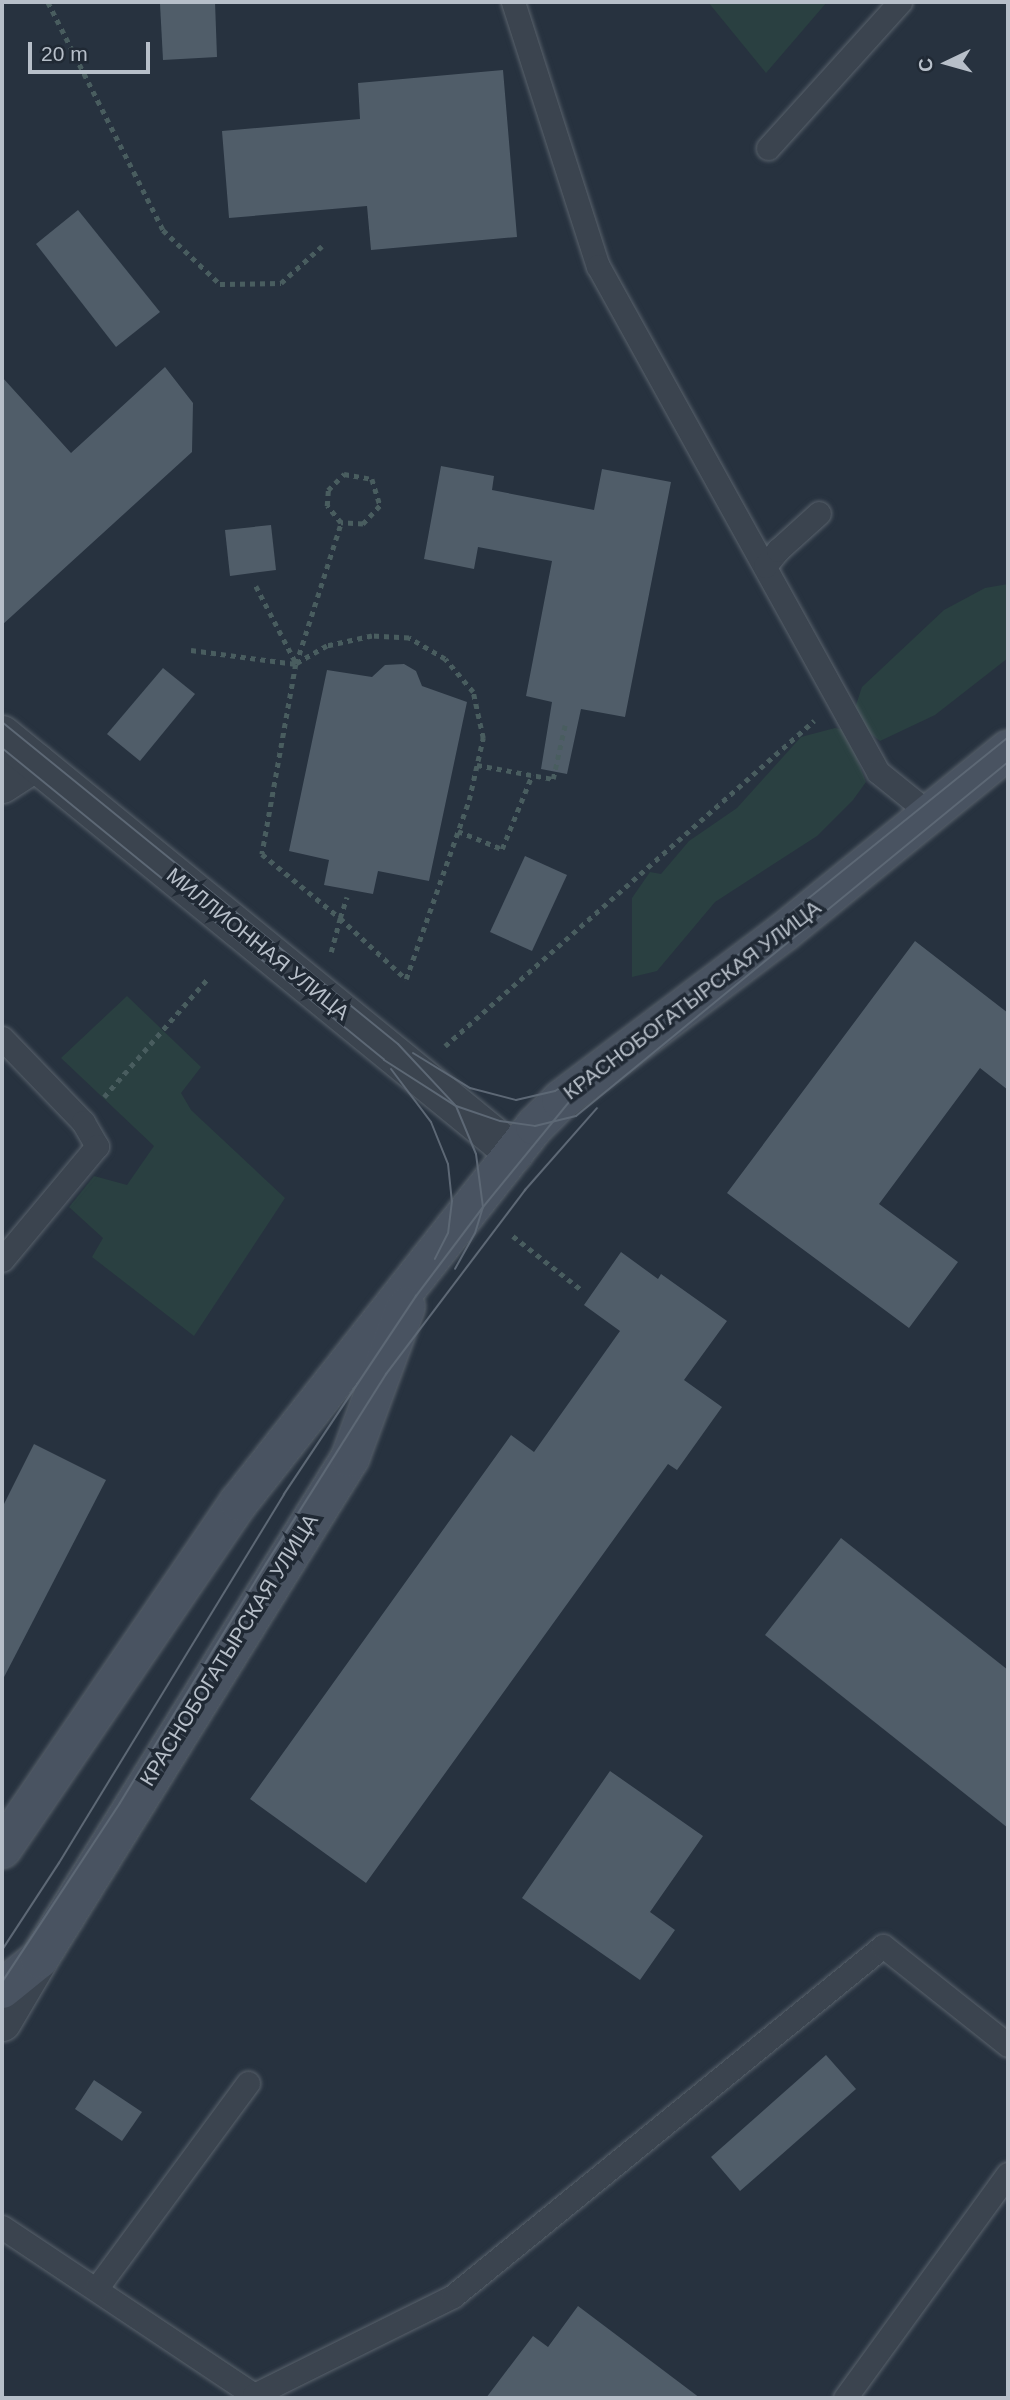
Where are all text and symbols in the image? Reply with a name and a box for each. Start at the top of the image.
scale bar [32,28,154,72]
north arrow [912,28,982,98]
text: 20 m [41,42,88,65]
text: С [915,57,937,73]
street label: МИЛЛИОННАЯ УЛИЦА [161,862,355,1026]
street label: КРАСНОБОГАТЫРСКАЯ УЛИЦА [558,895,826,1105]
street label: КРАСНОБОГАТЫРСКАЯ УЛИЦА [135,1509,323,1791]

